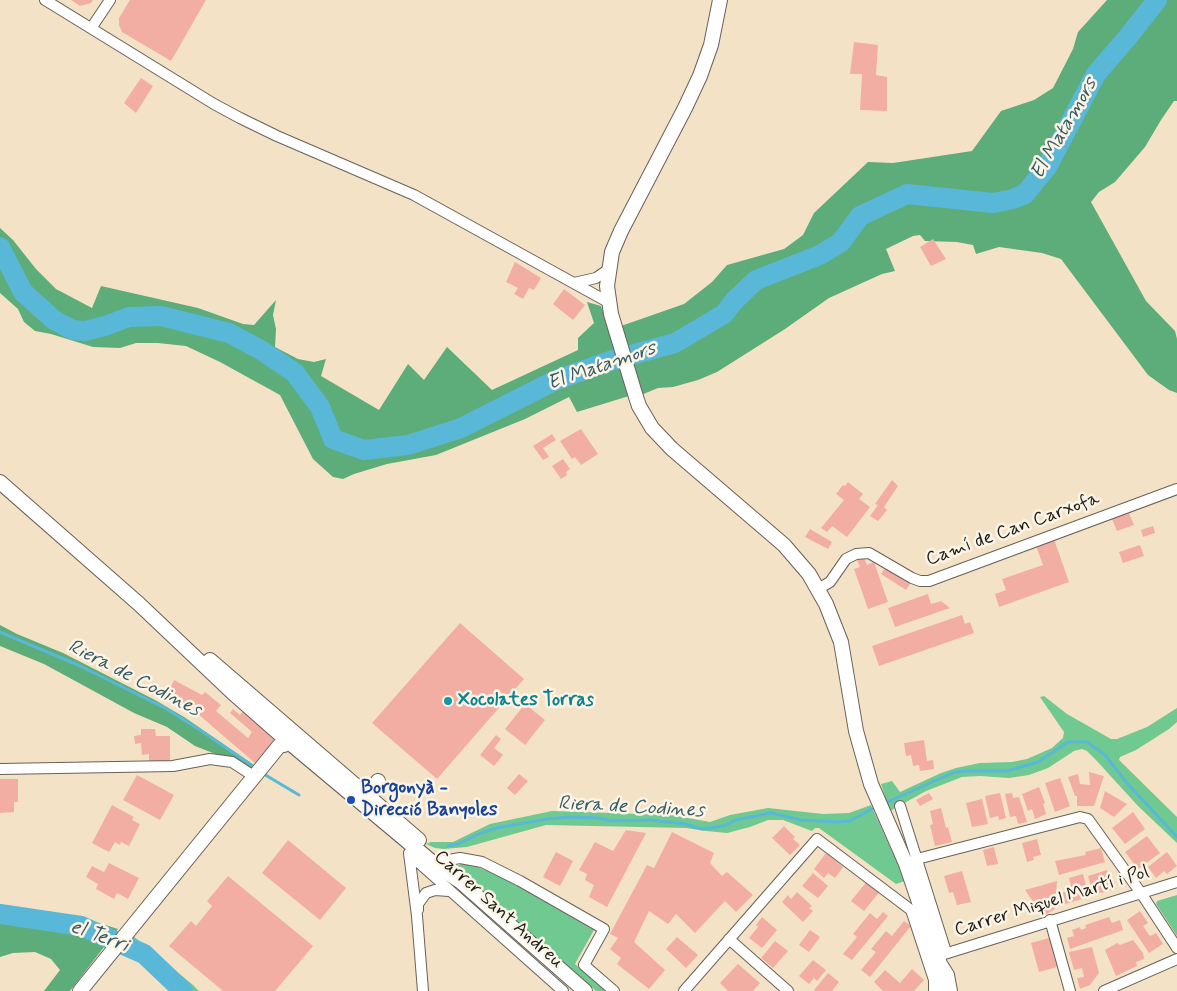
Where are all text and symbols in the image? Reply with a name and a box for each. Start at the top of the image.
water label: El Matamors [1026,74,1104,184]
water label: El Matamors [545,337,659,397]
street label: Camí de Can Carxofa [923,488,1103,572]
water label: Riera de Codines [63,635,205,723]
place label: Xocolates Torras [458,690,594,712]
marker: Xocolates Torras [442,695,454,707]
place label: Borgonyà - Direcció Banyoles [361,778,498,822]
water label: Riera de Codines [557,792,705,824]
marker: Borgonyà - Direcció Banyoles [345,794,357,806]
street label: Carrer Sant Andreu [429,846,567,974]
street label: Carrer Miquel Martí i Pol [952,862,1152,942]
water label: el Terri [67,915,131,959]

